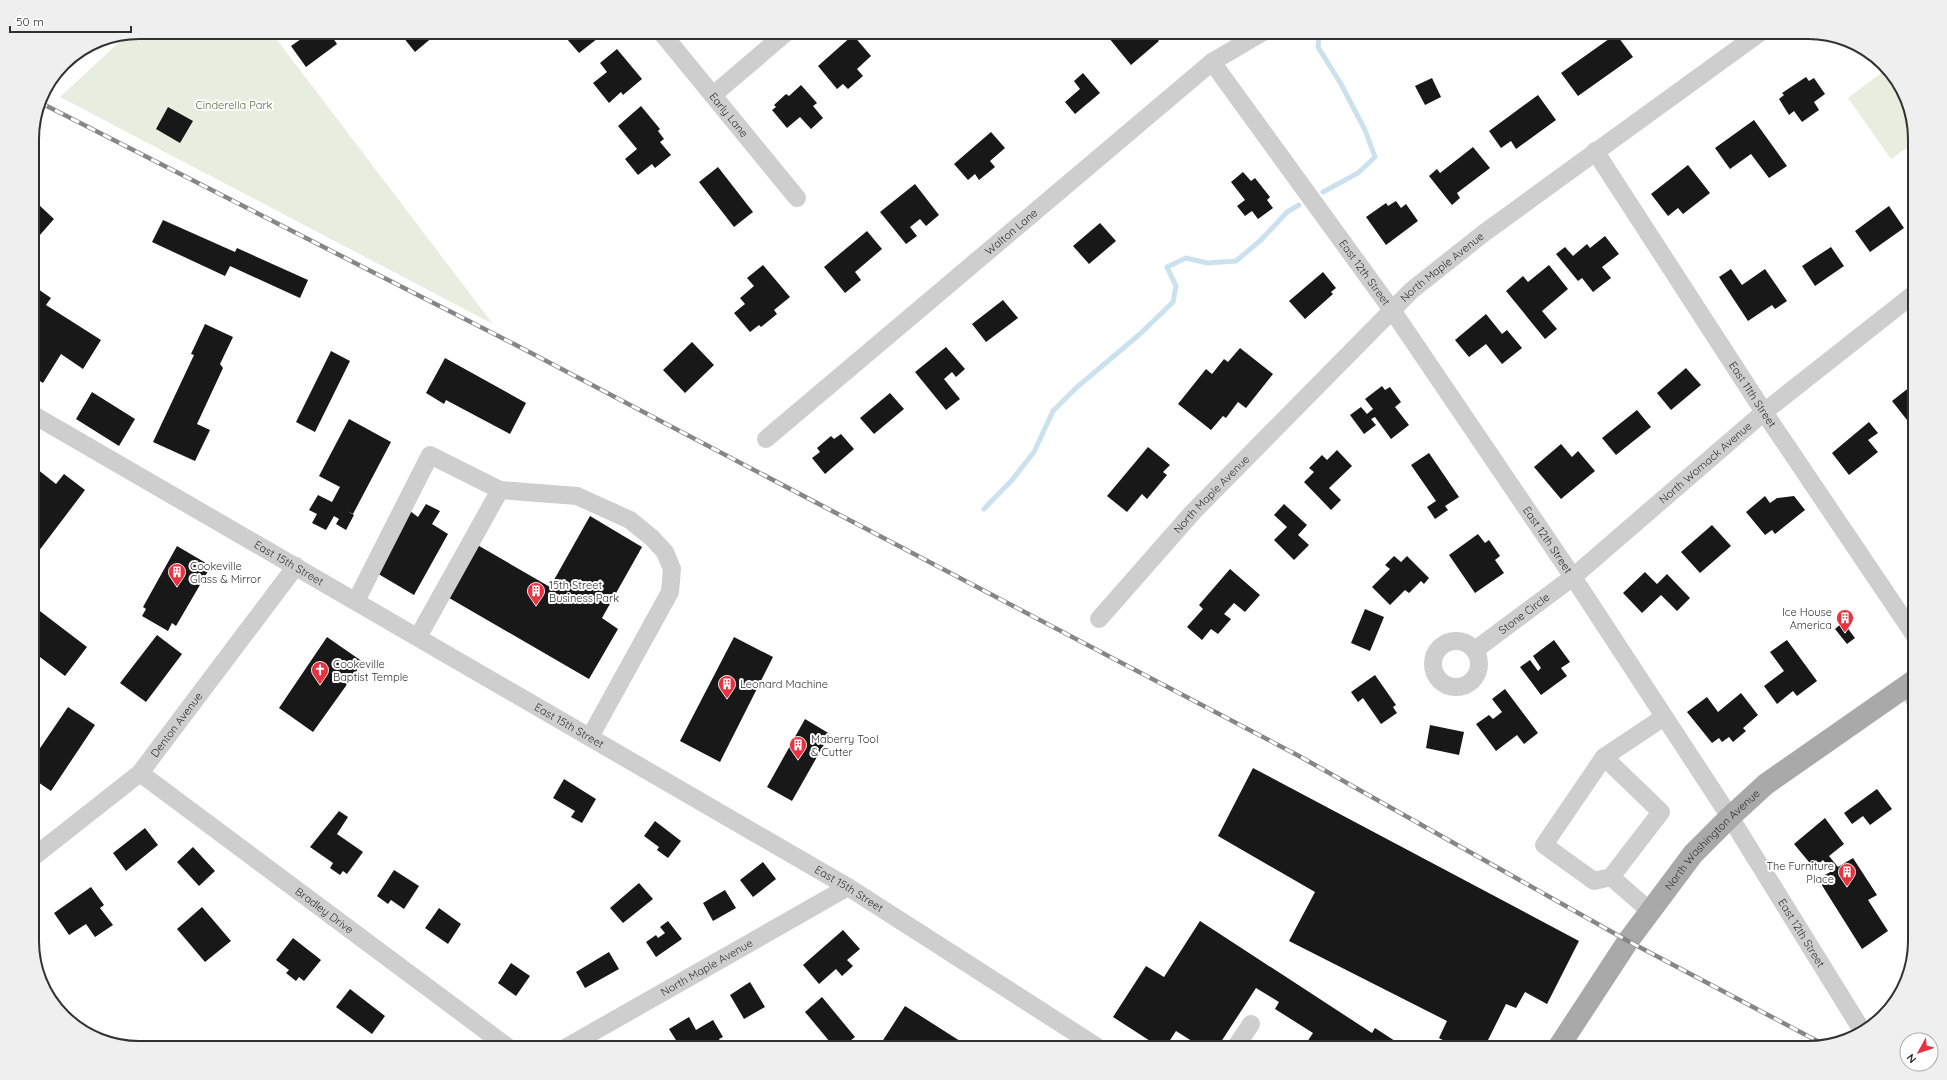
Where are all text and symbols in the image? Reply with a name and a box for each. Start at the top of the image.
scale bar [10,8,131,34]
text: 50 m [16,14,44,29]
street label: Early Lane [706,89,751,140]
park label: Cinderella Park [196,98,273,112]
street label: Walton Lane [982,206,1040,258]
street label: North Maple Avenue [1397,229,1487,305]
street label: East 12th Street [1336,237,1393,308]
street label: East 11th Street [1726,359,1780,430]
street label: North Womack Avenue [1656,419,1755,507]
street label: North Maple Avenue [1170,452,1252,536]
street label: East 12th Street [1520,503,1576,576]
street label: East 15th Street [252,537,326,589]
place label: Cookeville Glass & Mirror [190,559,262,586]
building icon: Cookeville Glass & Mirror [167,562,187,587]
place label: 15th Street Business Park [549,578,619,605]
building icon: 15th Street Business Park [526,581,546,606]
street label: Stone Circle [1496,590,1552,637]
place label: Ice House America [1782,605,1832,632]
building icon: Ice House America [1835,608,1855,633]
place label: Cookeville Baptist Temple [333,657,408,684]
church icon: Cookeville Baptist Temple [310,660,330,685]
building icon: Leonard Machine [717,674,737,699]
place label: Leonard Machine [740,677,828,691]
street label: Denton Avenue [147,689,205,760]
street label: East 15th Street [532,700,607,751]
place label: Maberry Tool & Cutter [811,732,879,759]
building icon: Maberry Tool & Cutter [788,735,808,760]
street label: North Washington Avenue [1662,786,1763,893]
place label: The Furniture Place [1766,859,1834,886]
street label: East 15th Street [812,862,886,915]
building icon: The Furniture Place [1837,862,1857,887]
street label: Bradley Drive [293,884,356,937]
street label: East 12th Street [1775,896,1828,970]
street label: North Maple Avenue [658,936,755,999]
north arrow [1899,1032,1939,1072]
text: N [1903,1051,1919,1066]

